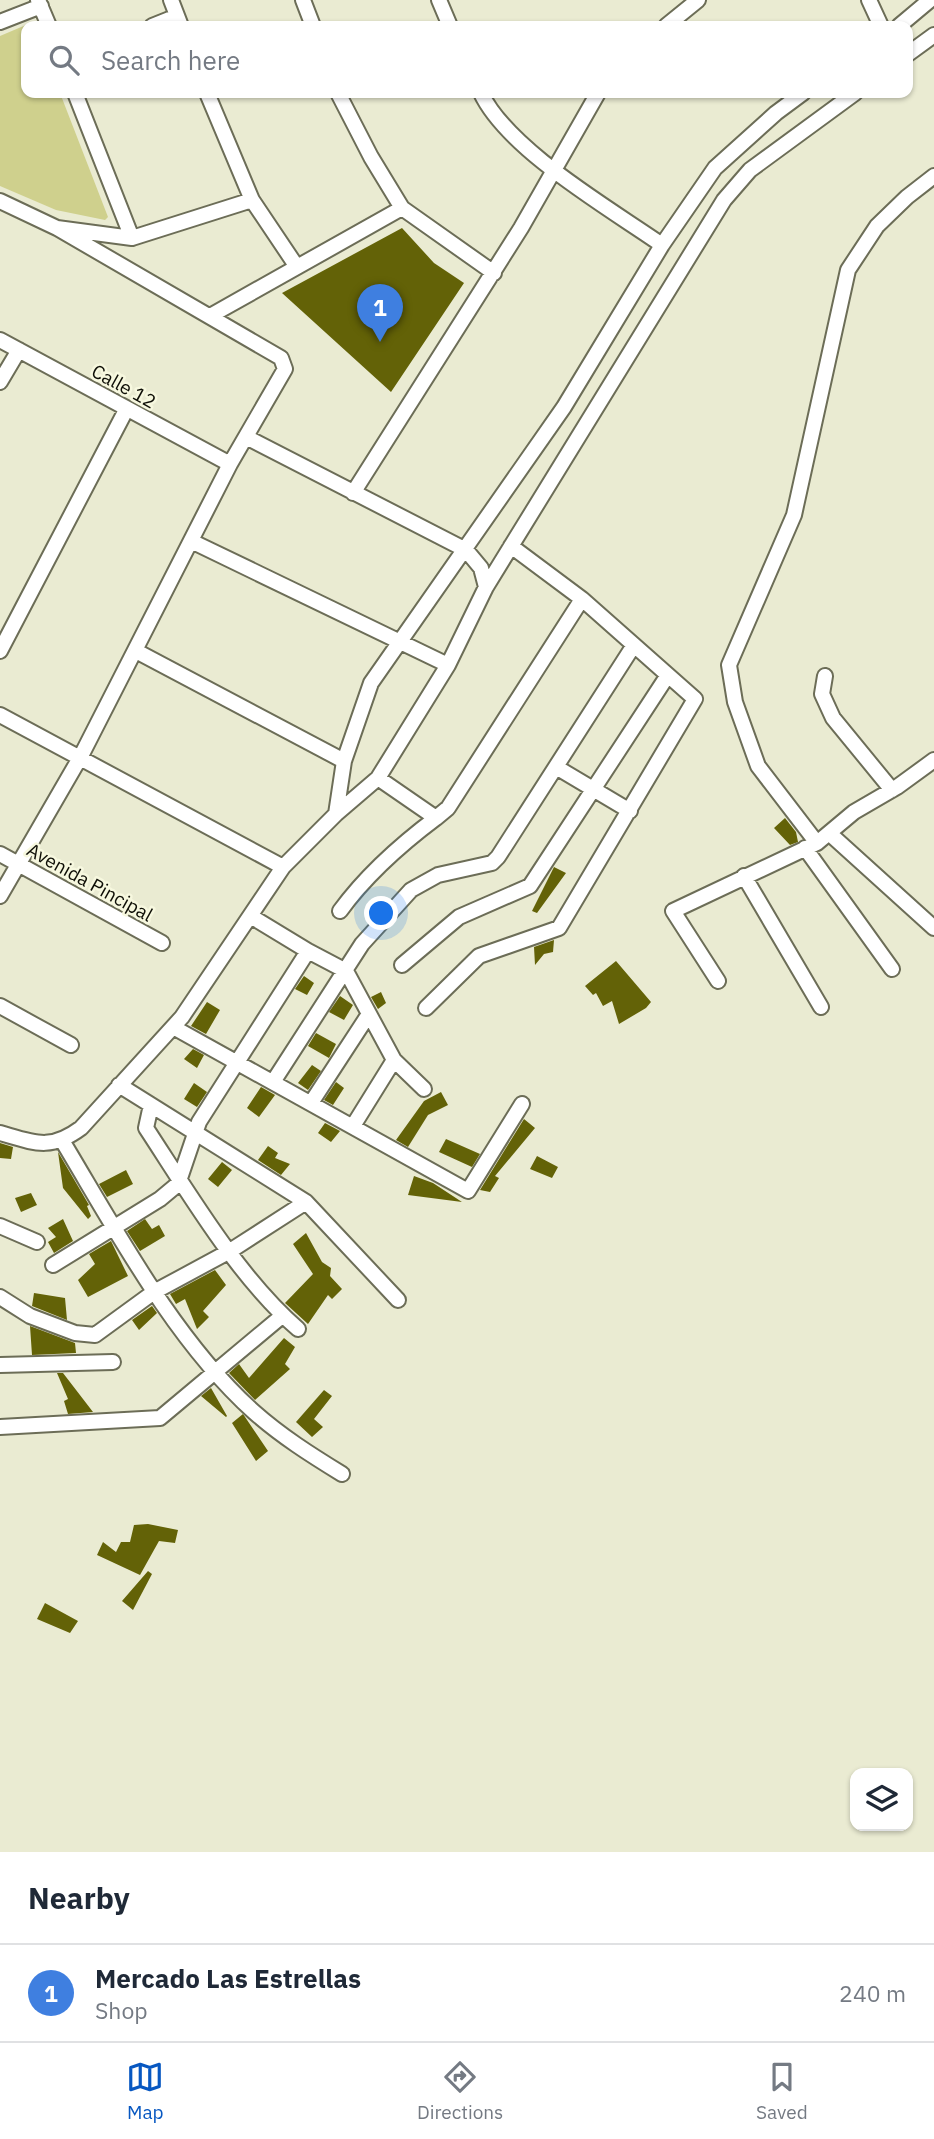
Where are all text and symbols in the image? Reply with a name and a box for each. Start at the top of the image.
search box [21,21,913,98]
icon: search [45,41,83,79]
text: Search here [101,43,240,77]
pin: 1 [357,284,403,342]
street label: Calle 12 [88,359,160,413]
street label: Avenida Pincipal [23,837,157,927]
your location [364,896,398,930]
map controls [850,1768,913,1831]
button: layers [850,1768,913,1831]
text: Nearby [28,1878,130,1917]
text: Mercado Las Estrellas [95,1961,361,1995]
text: 1 [44,1978,58,2008]
text: 240 m [839,1978,906,2008]
text: Shop [95,1995,148,2025]
tab: Map [126,2058,164,2124]
tab: Directions [417,2058,503,2124]
tab: Saved [756,2058,808,2124]

